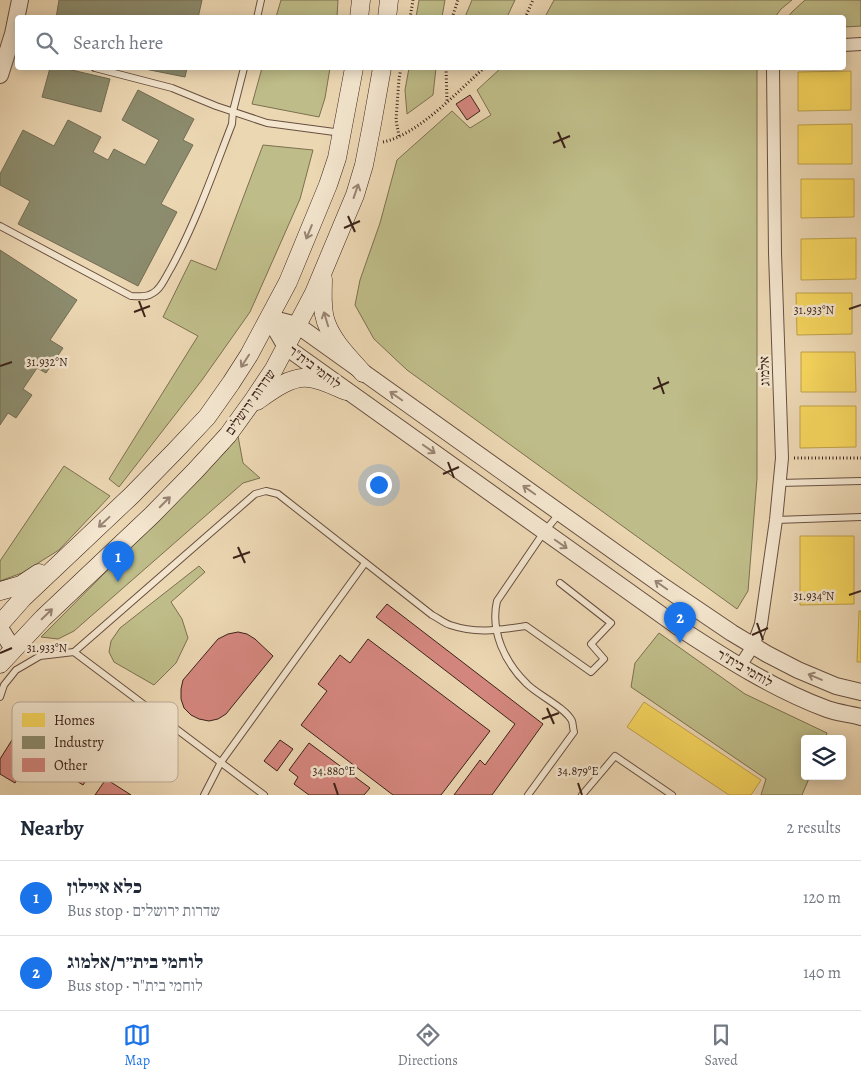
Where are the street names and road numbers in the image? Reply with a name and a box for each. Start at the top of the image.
street label: לוחמי בית"ר [284,341,345,394]
street label: אלמוג [754,356,775,386]
street label: שדרות ירושלים [221,365,280,439]
street label: לוחמי בית"ר [713,645,776,692]

